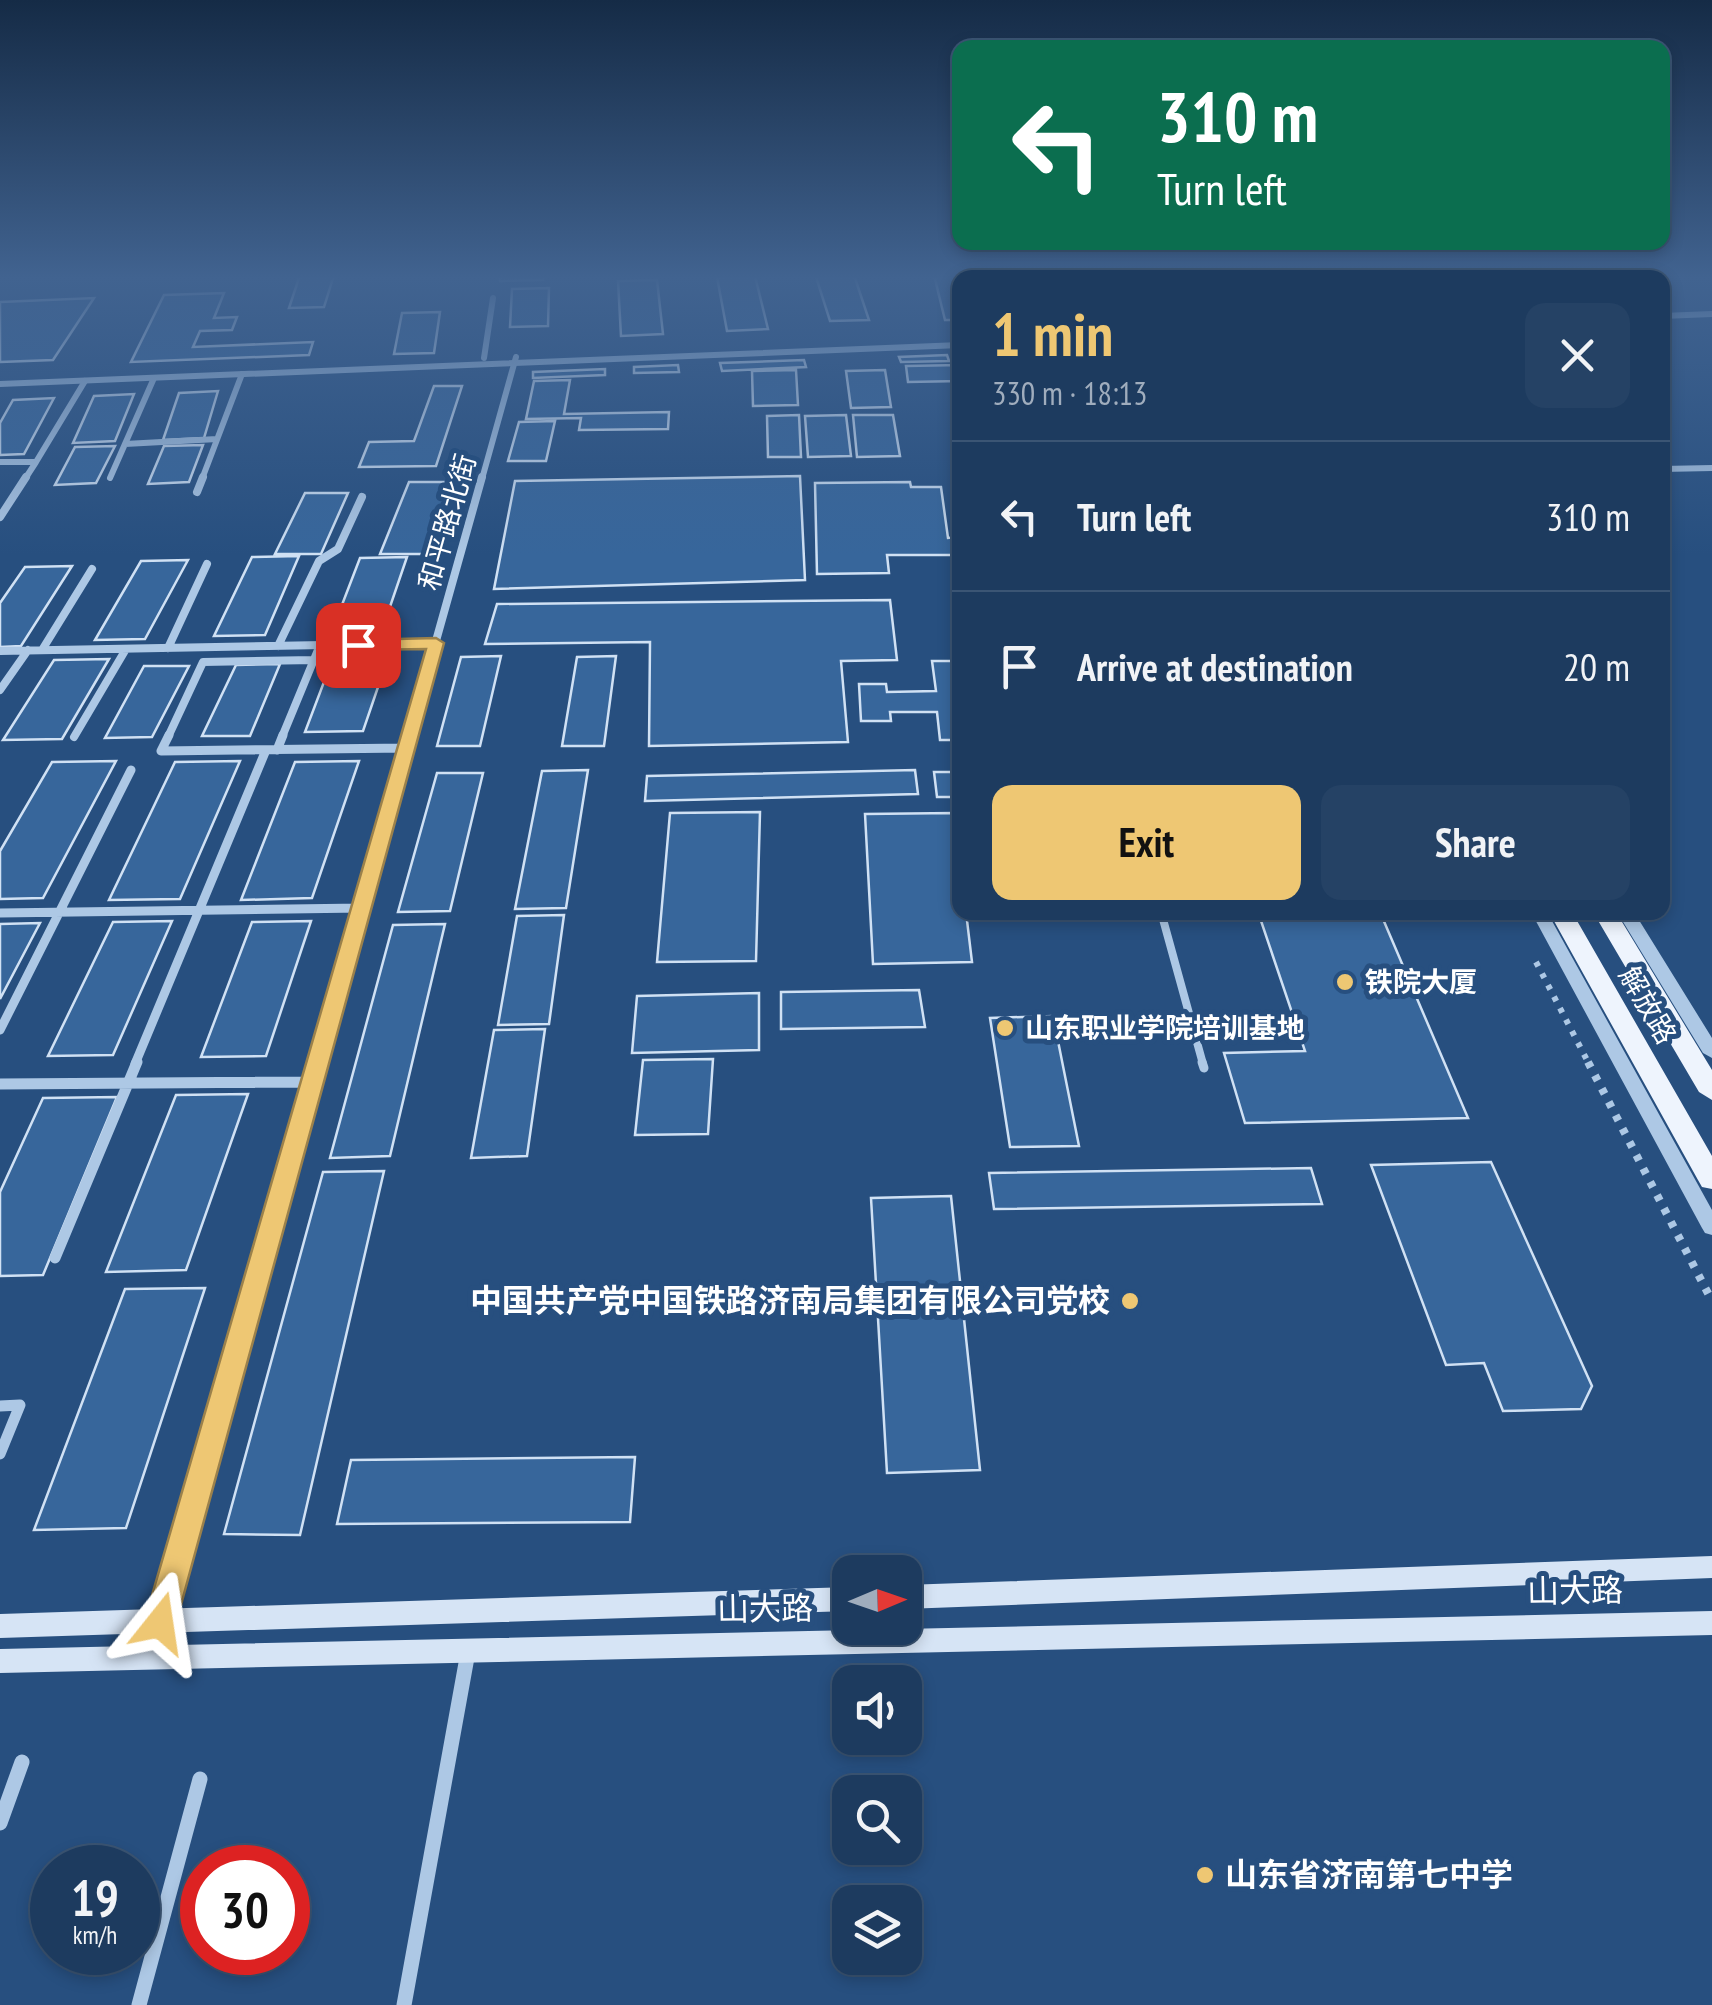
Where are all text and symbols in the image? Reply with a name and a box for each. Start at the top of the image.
text: 310 m [1157,71,1318,161]
icon: left [992,80,1122,210]
text: Turn left [1157,159,1287,217]
text: 1 min [992,295,1113,373]
button: close [1525,303,1630,408]
text: 330 m · 18:13 [992,372,1147,414]
street label: 和平路北街 [409,449,484,594]
icon: left [992,489,1047,544]
text: Turn left [1077,492,1191,541]
text: 310 m [1546,492,1630,541]
pin [316,603,401,688]
icon: arrive [331,618,386,673]
icon: arrive [992,639,1047,694]
text: Arrive at destination [1077,642,1353,691]
text: 20 m [1563,642,1630,691]
button: Exit [992,785,1301,900]
button: Share [1321,785,1630,900]
street label: 解放路 [1611,959,1685,1050]
place label: 铁院大厦 [1365,963,1477,1000]
marker: 铁院大厦 [1334,971,1356,993]
place label: 山东职业学院培训基地 [1025,1009,1305,1046]
marker: 山东职业学院培训基地 [994,1017,1016,1039]
place label: 中国共产党中国铁路济南局集团有限公司党校 [470,1279,1110,1321]
marker: 中国共产党中国铁路济南局集团有限公司党校 [1119,1290,1141,1312]
north arrow [832,1555,922,1645]
map controls [832,1555,922,1975]
street label: 山大路 [1527,1568,1623,1612]
position arrow [108,1571,212,1675]
street label: 山大路 [717,1586,813,1630]
button: sound [832,1665,922,1755]
button: search [832,1775,922,1865]
speed limit sign: 30 [180,1845,310,1975]
place label: 山东省济南第七中学 [1225,1853,1513,1895]
marker: 山东省济南第七中学 [1194,1864,1216,1886]
text: 19 [71,1865,119,1930]
button: layers [832,1885,922,1975]
text: km/h [73,1919,117,1951]

